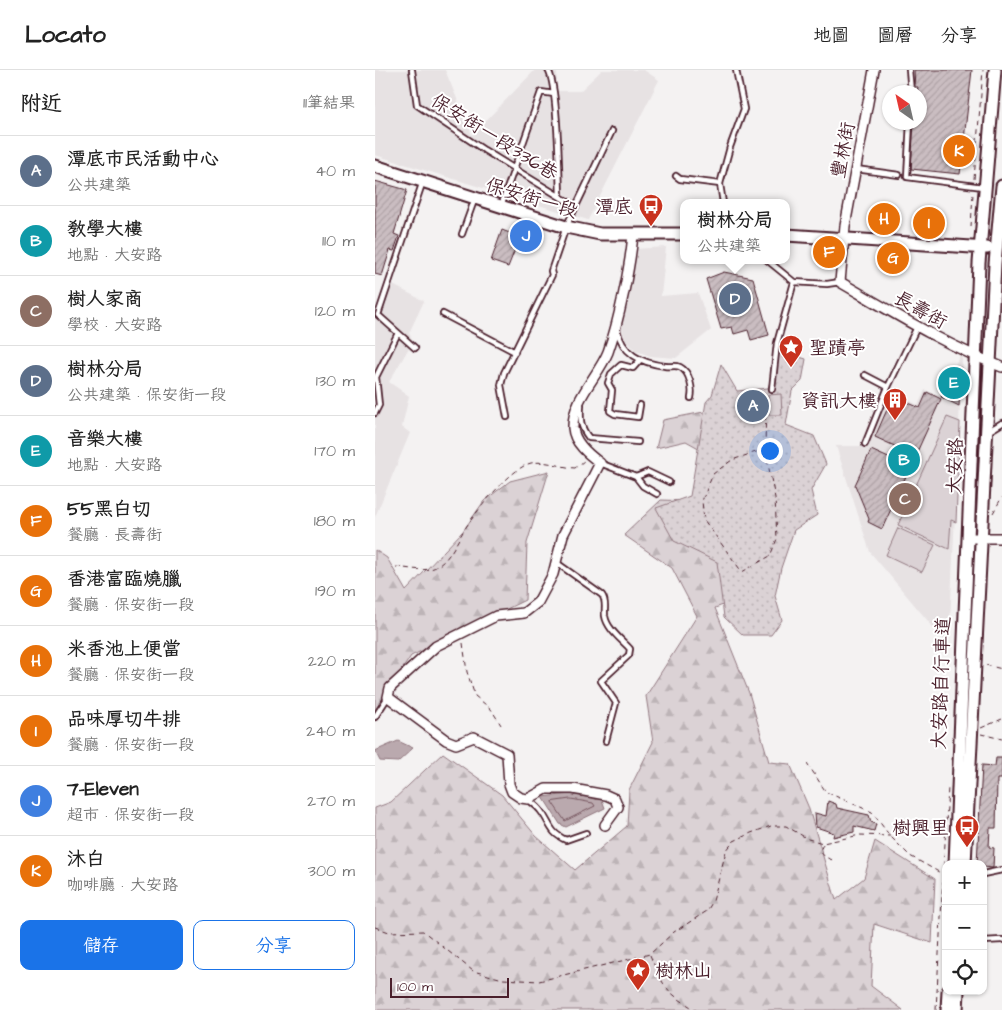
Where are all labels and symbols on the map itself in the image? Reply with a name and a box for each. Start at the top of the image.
north arrow [882,85,927,130]
street label: 保安街一段336巷 [425,87,563,187]
street label: 豐林街 [825,120,862,181]
pin: K [943,132,975,170]
street label: 保安街一段 [482,172,581,225]
bus stop icon: 潭底 [638,193,664,227]
place label: 潭底 [595,194,633,221]
pin: H [868,200,900,238]
pin: I [913,204,945,242]
pin: J [510,217,542,255]
pin: F [813,233,845,271]
pin: G [877,239,909,277]
pin: D [719,280,751,318]
street label: 長壽街 [889,285,952,336]
place icon: 聖蹟亭 [778,334,804,368]
place label: 聖蹟亭 [809,335,866,362]
pin: E [938,364,970,402]
pin: A [737,387,769,425]
building icon: 資訊大樓 [882,387,908,421]
place label: 資訊大樓 [801,388,877,415]
street label: 大安路 [941,437,970,495]
your location [757,438,783,464]
pin: B [888,441,920,479]
pin: C [889,480,921,518]
street label: 大安路自行車道 [926,616,957,750]
bus stop icon: 樹興里 [954,814,980,848]
place label: 樹興里 [892,815,949,842]
place icon: 樹林山 [625,957,651,991]
place label: 樹林山 [655,958,712,985]
scale bar [390,975,509,998]

